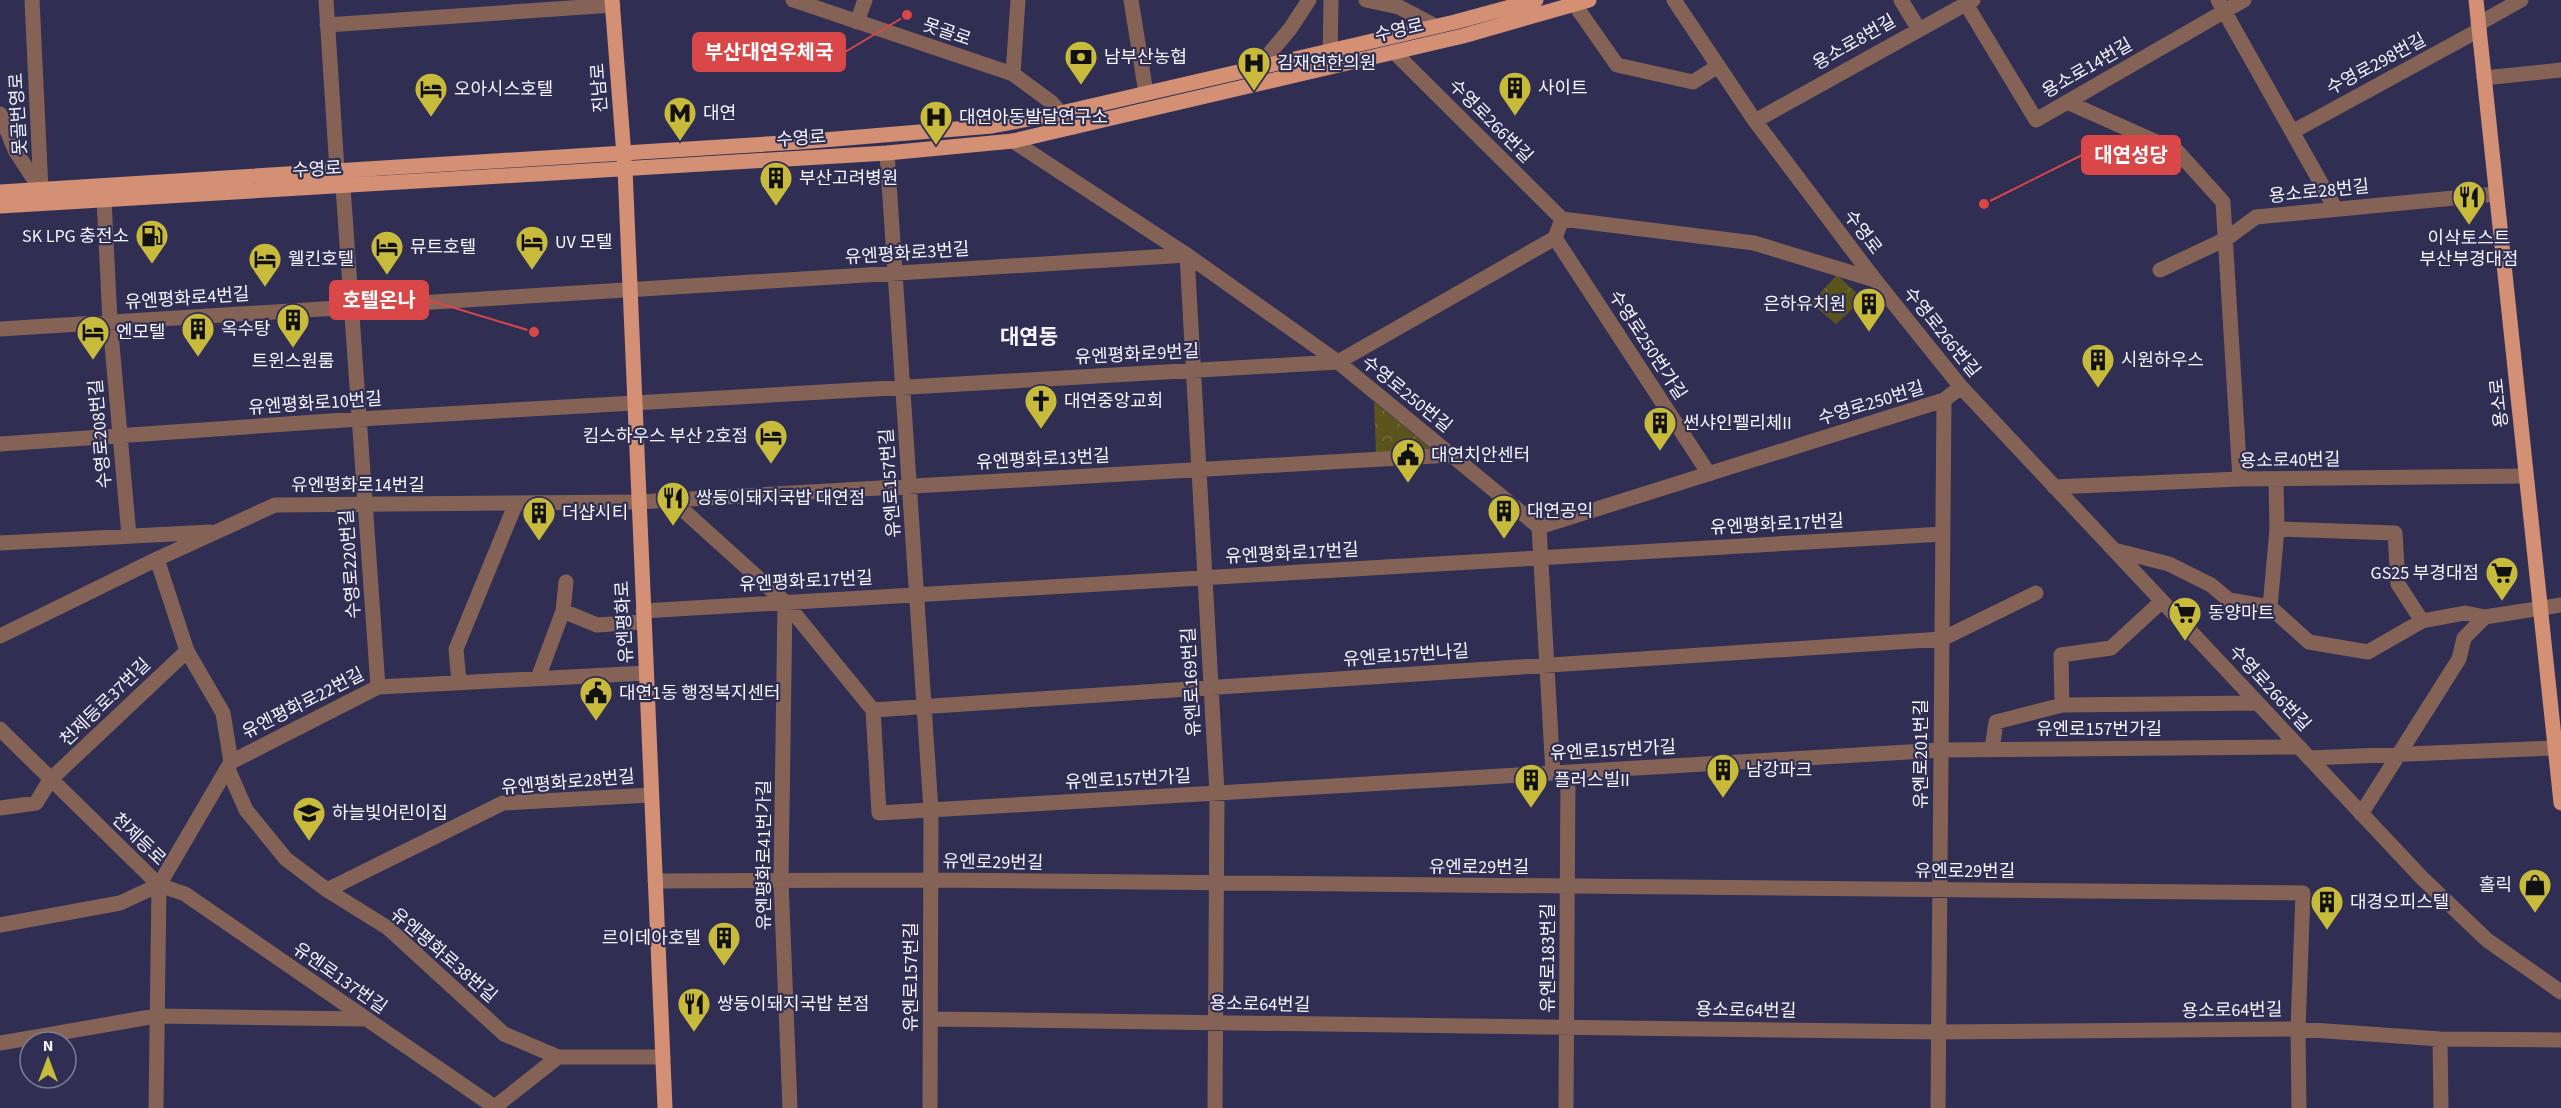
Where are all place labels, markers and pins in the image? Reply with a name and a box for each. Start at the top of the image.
callout: 부산대연우체국 [693,33,845,71]
bank icon: 남부산농협 [1063,39,1099,86]
place label: 남부산농협 [1104,45,1187,70]
hospital icon: 김재연한의원 [1236,45,1272,92]
place label: 김재연한의원 [1277,51,1376,76]
building icon: 사이트 [1497,70,1533,117]
hotel icon: 오아시스호텔 [413,71,449,118]
place label: 사이트 [1538,76,1588,101]
place label: 오아시스호텔 [454,77,553,102]
metro station icon: 대연 [662,95,698,142]
hospital icon: 대연아동발달연구소 [918,99,954,146]
place label: 대연 [703,101,736,126]
place label: 대연아동발달연구소 [959,105,1108,130]
callout: 대연성당 [2082,136,2180,174]
building icon: 부산고려병원 [758,160,794,207]
place label: 부산고려병원 [799,166,898,191]
restaurant icon: 이삭토스트 부산부경대점 [2451,179,2487,226]
fuel station icon: SK LPG 충전소 [134,218,170,265]
place label: SK LPG 충전소 [22,224,129,249]
hotel icon: UV 모텔 [514,224,550,271]
place label: 이삭토스트 부산부경대점 [2419,226,2519,272]
hotel icon: 뮤트호텔 [369,229,405,276]
place label: UV 모텔 [555,230,613,255]
place label: 뮤트호텔 [410,235,476,260]
hotel icon: 웰킨호텔 [247,241,283,288]
place label: 웰킨호텔 [288,247,354,272]
callout: 호텔온나 [330,281,428,319]
building icon: 은하유치원 [1851,286,1887,333]
place label: 은하유치원 [1763,292,1846,317]
building icon: 트윈스원룸 [275,302,311,349]
building icon: 옥수탕 [180,311,216,358]
hotel icon: 엔모텔 [75,314,111,361]
place label: 옥수탕 [221,317,271,342]
place label: 엔모텔 [116,320,166,345]
building icon: 시원하우스 [2080,342,2116,389]
place label: 시원하우스 [2121,348,2204,373]
place label: 트윈스원룸 [252,349,334,374]
church icon: 대연중앙교회 [1023,383,1059,430]
place label: 대연중앙교회 [1064,389,1163,414]
building icon: 썬샤인펠리체II [1642,405,1678,452]
place label: 썬샤인펠리체II [1683,411,1792,436]
hotel icon: 킴스하우스 부산 2호점 [753,418,789,465]
place label: 킴스하우스 부산 2호점 [583,424,748,449]
public building icon: 대연치안센터 [1390,437,1426,484]
place label: 대연치안센터 [1431,443,1530,468]
restaurant icon: 쌍둥이돼지국밥 대연점 [655,480,691,527]
place label: 쌍둥이돼지국밥 대연점 [696,486,865,511]
building icon: 대연공익 [1486,493,1522,540]
building icon: 더샵시티 [521,495,557,542]
place label: 대연공익 [1527,499,1593,524]
place label: 더샵시티 [562,501,628,526]
supermarket icon: GS25 부경대점 [2484,555,2520,602]
place label: GS25 부경대점 [2371,561,2479,586]
supermarket icon: 동양마트 [2167,595,2203,642]
place label: 동양마트 [2208,601,2274,626]
public building icon: 대연1동 행정복지센터 [578,675,614,722]
place label: 대연1동 행정복지센터 [619,681,781,706]
building icon: 남강파크 [1705,752,1741,799]
place label: 남강파크 [1746,758,1812,783]
building icon: 플러스빌II [1513,762,1549,809]
place label: 플러스빌II [1554,768,1630,793]
school or university icon: 하늘빛어린이집 [291,795,327,842]
place label: 하늘빛어린이집 [332,801,448,826]
shop icon: 홀릭 [2517,867,2553,914]
place label: 홀릭 [2479,873,2512,898]
building icon: 대경오피스텔 [2309,884,2345,931]
place label: 대경오피스텔 [2350,890,2449,915]
building icon: 르이데아호텔 [706,920,742,967]
place label: 르이데아호텔 [602,926,701,951]
restaurant icon: 쌍둥이돼지국밥 본점 [676,986,712,1033]
place label: 쌍둥이돼지국밥 본점 [717,992,870,1017]

